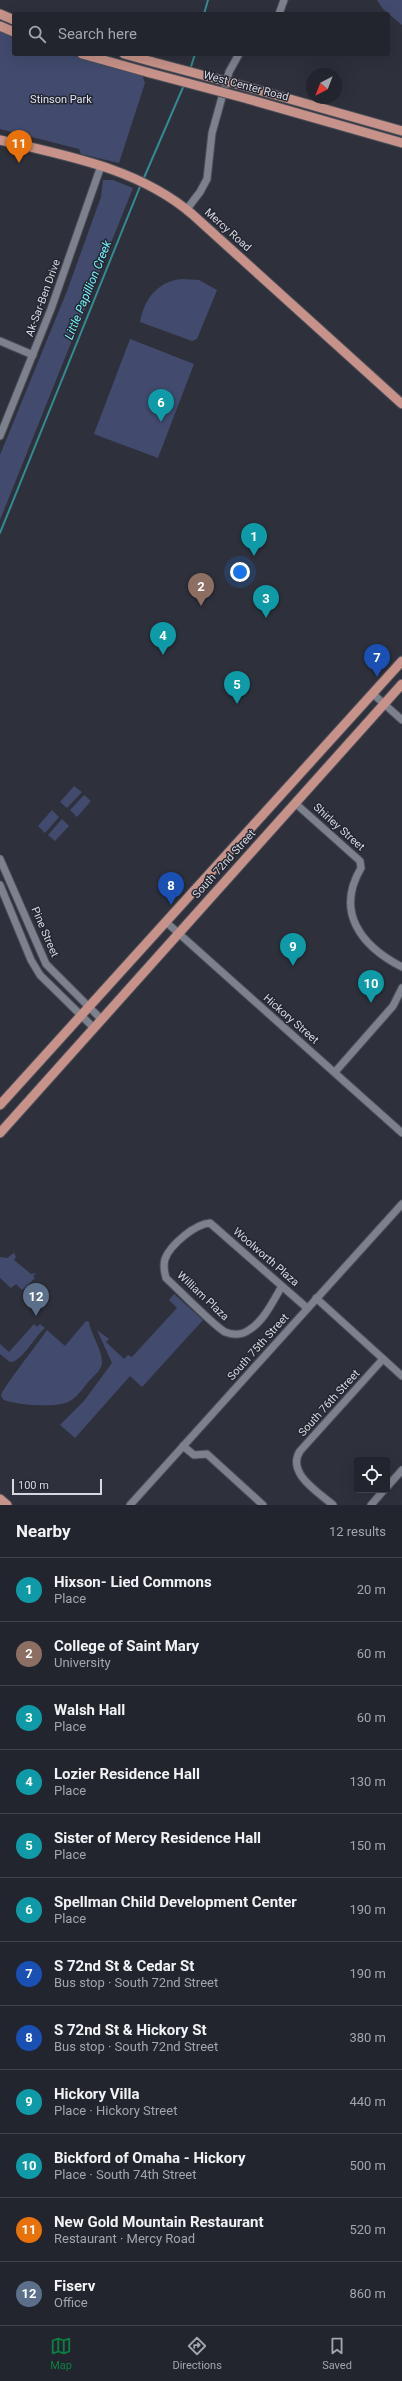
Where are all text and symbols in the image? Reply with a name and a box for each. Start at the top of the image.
search box [12,12,390,56]
icon: search [26,23,48,45]
text: Search here [58,25,137,43]
street label: West Center Road [202,68,290,104]
north arrow [306,68,342,104]
park label: Stinson Park [30,93,92,106]
pin: 11 [6,130,32,163]
street label: Mercy Road [202,206,254,254]
water label: Little Papillion Creek [62,237,115,342]
street label: Ak-Sar-Ben Drive [23,257,63,338]
pin: 6 [148,389,174,422]
pin: 1 [241,523,267,556]
your location [230,562,250,582]
pin: 2 [188,573,214,606]
pin: 3 [253,585,279,618]
pin: 4 [150,622,176,655]
pin: 7 [364,644,390,677]
pin: 5 [224,671,250,704]
street label: Shirley Street [311,801,368,854]
street label: South 72nd Street [190,827,258,901]
pin: 8 [158,872,184,905]
street label: Pine Street [29,905,62,959]
pin: 9 [280,933,306,966]
pin: 10 [358,970,384,1003]
street label: Hickory Street [261,991,322,1047]
street label: Woolworth Plaza [230,1225,302,1289]
street label: William Plaza [174,1269,232,1323]
pin: 12 [23,1283,49,1316]
street label: South 75th Street [225,1311,292,1383]
street label: South 76th Street [296,1367,363,1439]
map controls [354,1457,390,1493]
button: locate [354,1457,390,1493]
scale bar [12,1477,102,1496]
text: 100 m [18,1479,49,1492]
text: Nearby [16,1521,71,1541]
text: 12 results [329,1524,386,1539]
text: Hixson- Lied Commons [54,1573,212,1591]
text: 1 [25,1582,33,1597]
text: 20 m [357,1582,386,1597]
text: Place [54,1591,86,1606]
text: College of Saint Mary [54,1637,199,1655]
text: 2 [25,1646,33,1661]
text: 60 m [357,1646,386,1661]
text: University [54,1655,111,1670]
text: Walsh Hall [54,1701,125,1719]
text: 3 [25,1710,33,1725]
text: 60 m [357,1710,386,1725]
text: Place [54,1719,86,1734]
text: Lozier Residence Hall [54,1765,200,1783]
text: 4 [25,1774,33,1789]
text: 130 m [349,1774,386,1789]
text: Place [54,1783,86,1798]
text: Sister of Mercy Residence Hall [54,1829,261,1847]
text: 5 [25,1838,33,1853]
text: 150 m [349,1838,386,1853]
text: Place [54,1847,86,1862]
text: Spellman Child Development Center [54,1893,297,1911]
text: 6 [25,1902,33,1917]
text: 190 m [349,1902,386,1917]
text: Place [54,1911,86,1926]
text: S 72nd St & Cedar St [54,1957,194,1975]
text: 7 [25,1966,33,1981]
text: 190 m [349,1966,386,1981]
text: Bus stop · South 72nd Street [54,1975,218,1990]
text: S 72nd St & Hickory St [54,2021,206,2039]
text: 8 [25,2030,33,2045]
text: 380 m [349,2030,386,2045]
text: Bus stop · South 72nd Street [54,2039,218,2054]
text: Hickory Villa [54,2085,140,2103]
text: 9 [25,2094,33,2109]
text: 440 m [349,2094,386,2109]
text: Place · Hickory Street [54,2103,177,2118]
text: Bickford of Omaha - Hickory [54,2149,245,2167]
text: 10 [22,2158,36,2173]
text: 500 m [349,2158,386,2173]
text: Place · South 74th Street [54,2167,196,2182]
text: New Gold Mountain Restaurant [54,2213,264,2231]
text: 11 [22,2222,36,2237]
text: 520 m [349,2222,386,2237]
text: Restaurant · Mercy Road [54,2231,195,2246]
text: Fiserv [54,2277,95,2295]
text: 12 [22,2286,36,2301]
text: 860 m [349,2286,386,2301]
text: Office [54,2295,88,2310]
tab: Map [50,2335,72,2372]
tab: Directions [172,2335,222,2372]
tab: Saved [322,2335,352,2372]

